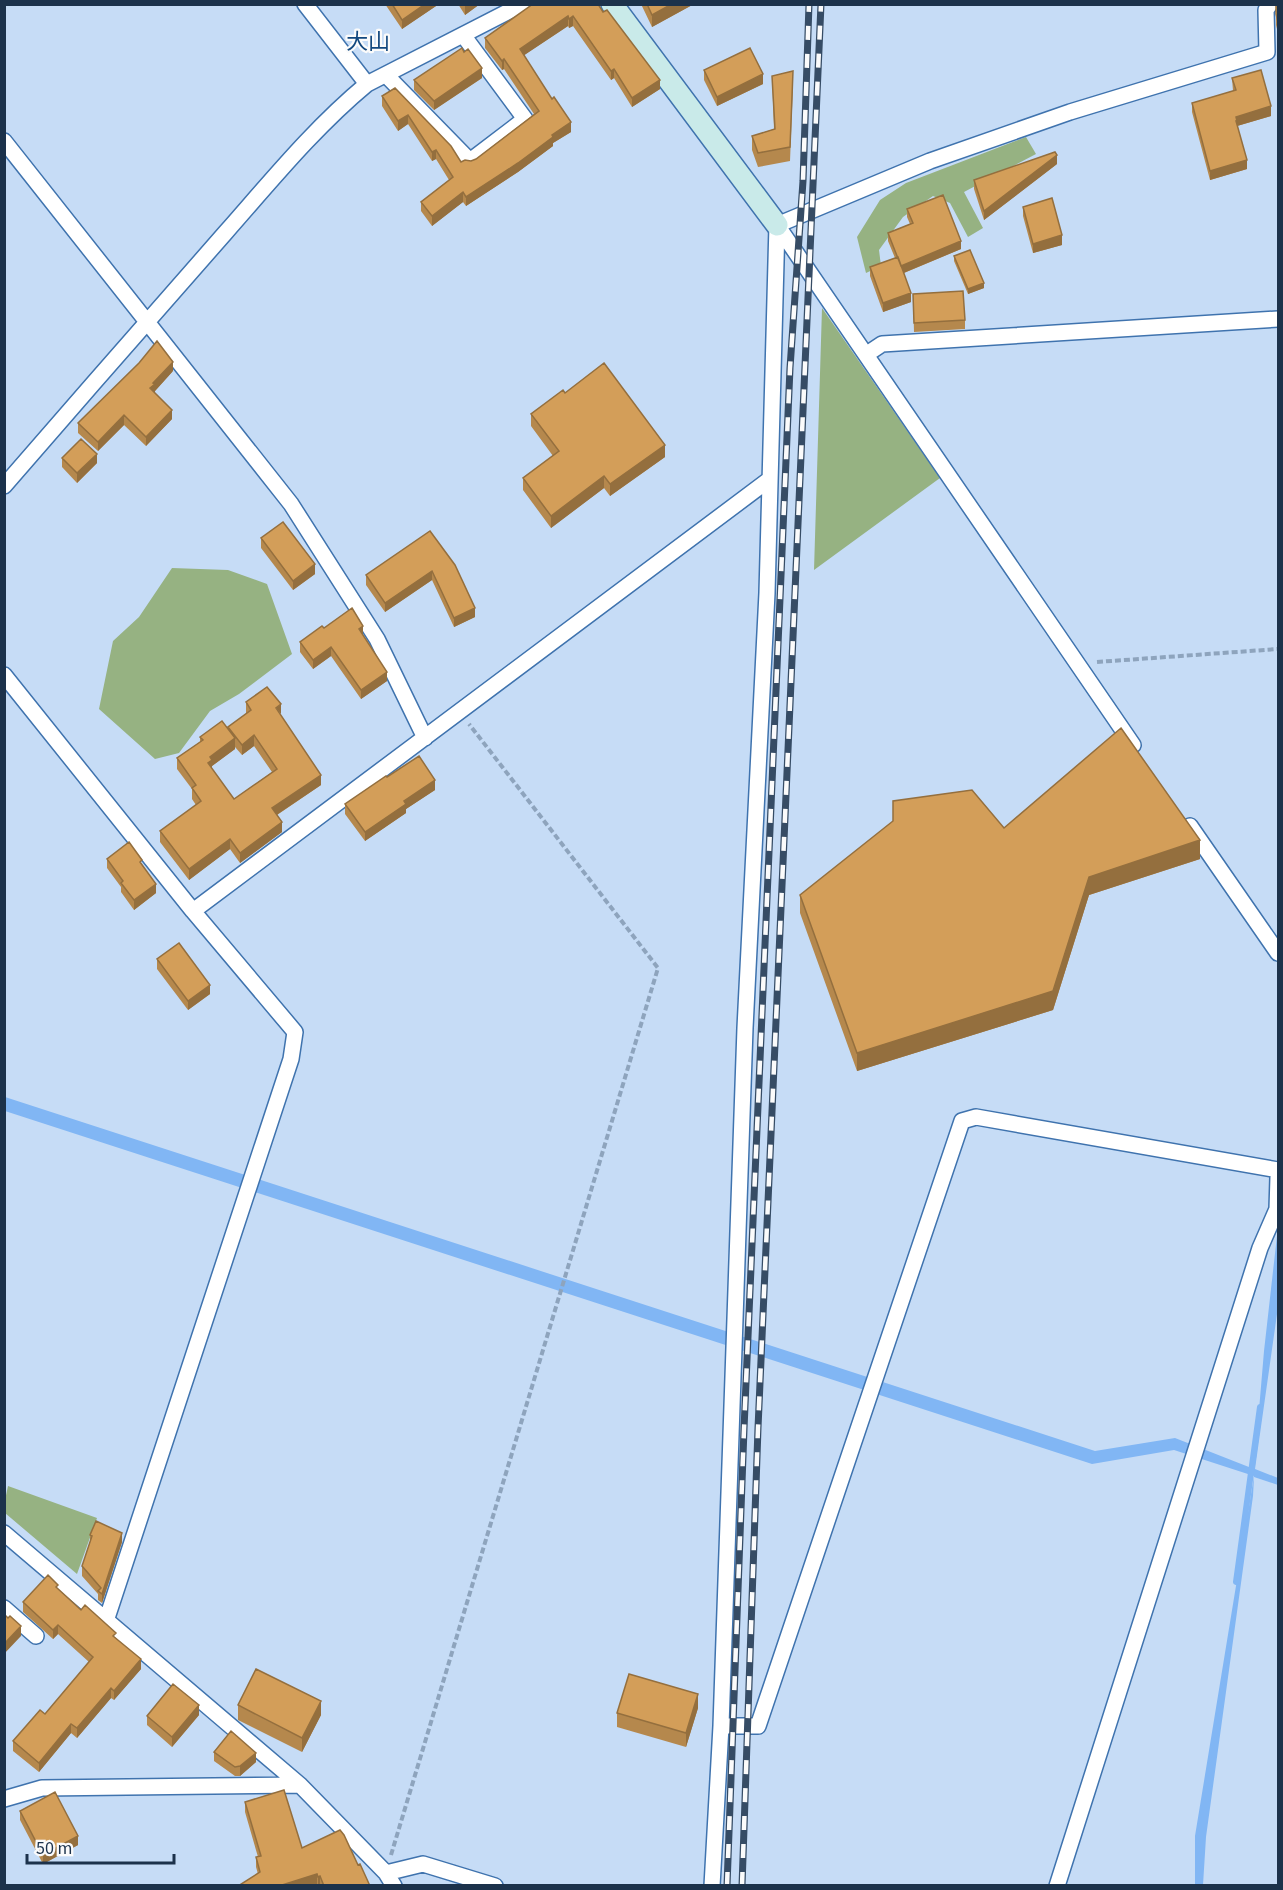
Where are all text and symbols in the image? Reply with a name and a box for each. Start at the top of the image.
district label: 大山 [346,26,390,58]
scale bar [27,1827,174,1865]
text: 50 m [36,1836,72,1861]

